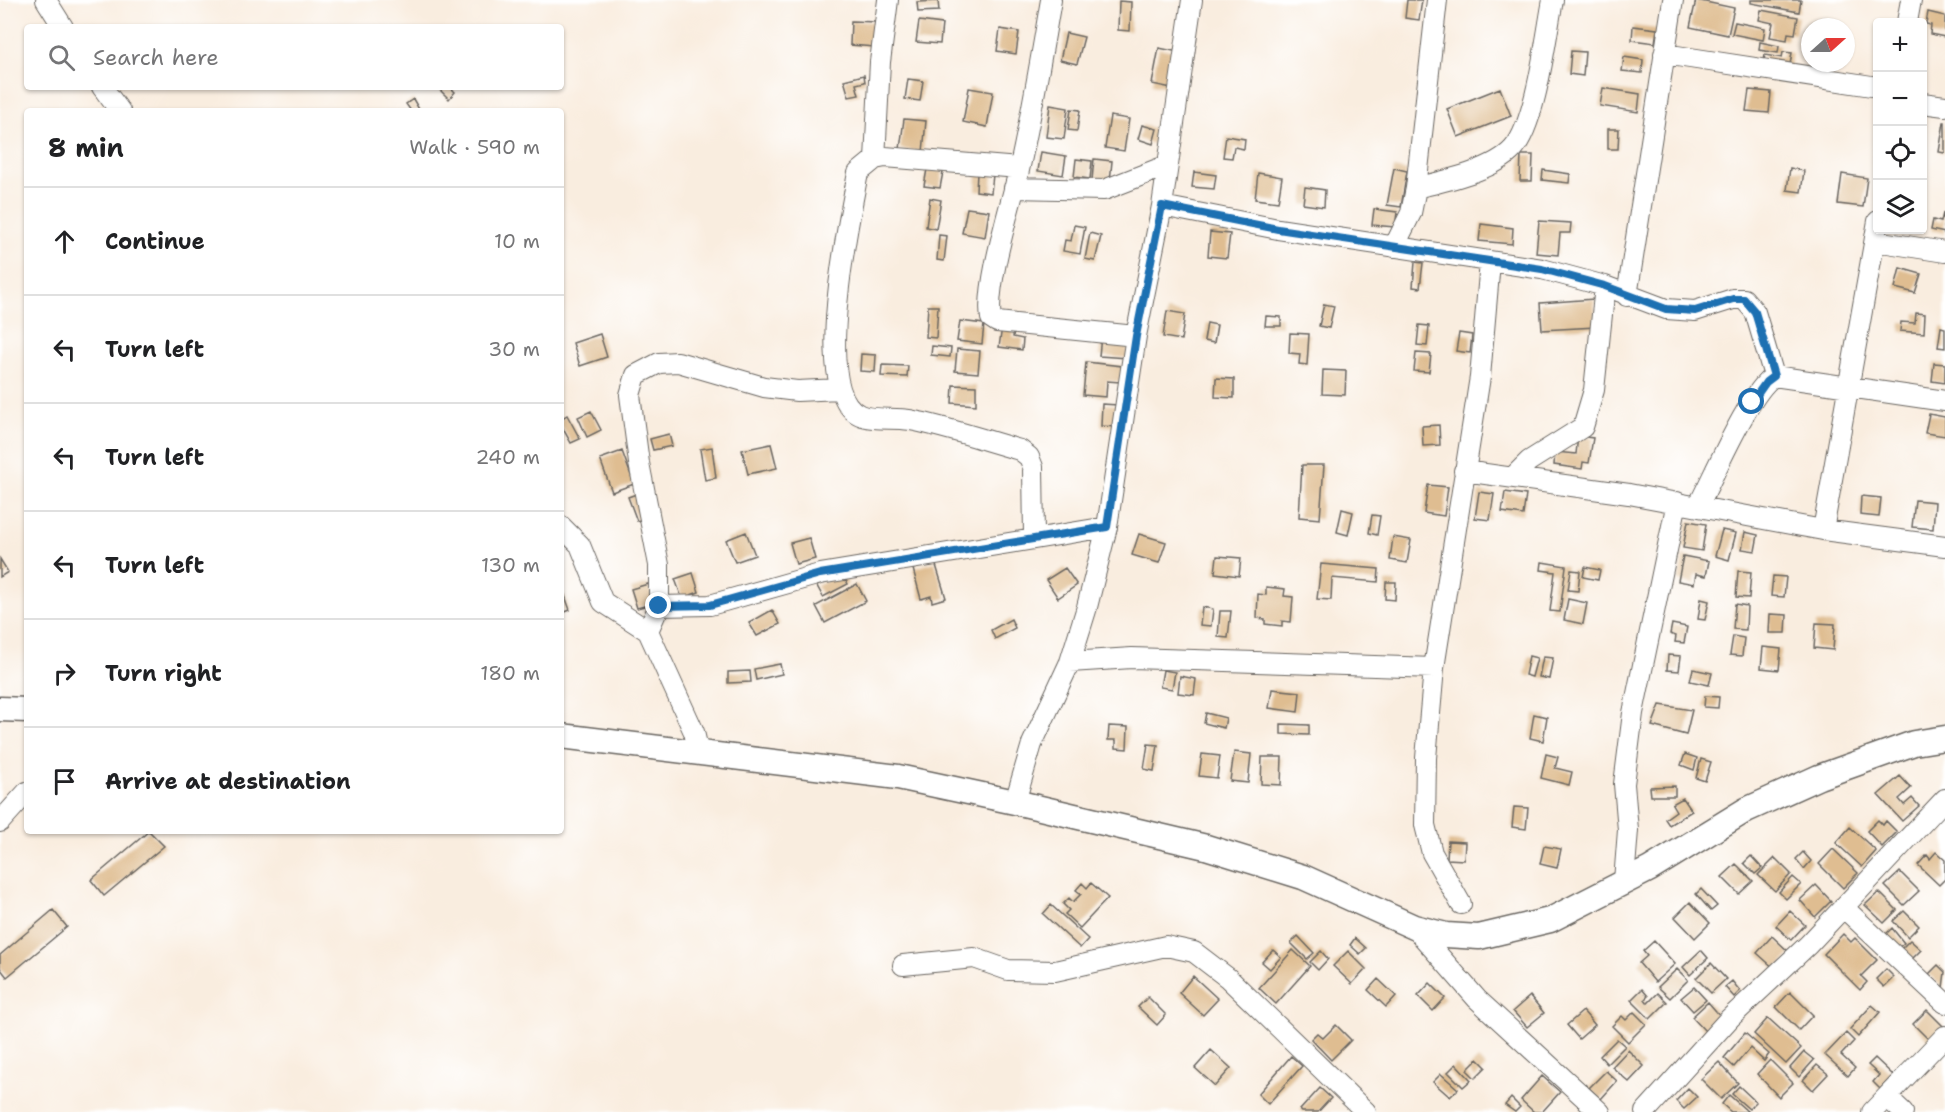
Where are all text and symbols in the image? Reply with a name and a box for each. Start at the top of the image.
north arrow [1801,18,1855,72]
map controls [1873,18,1927,234]
button: + [1873,18,1927,72]
search box [24,24,564,90]
icon: search [45,41,78,74]
text: Search here [93,43,219,72]
button: − [1873,72,1927,126]
button: locate [1873,126,1927,180]
text: 8 min [48,130,124,165]
text: Walk · 590 m [409,134,540,160]
button: layers [1873,180,1927,234]
icon: ahead [48,225,81,258]
text: Continue [105,227,205,256]
text: 10 m [494,228,540,254]
icon: left [48,333,81,366]
text: Turn left [105,335,204,364]
text: 30 m [488,336,540,362]
route start [1738,388,1764,414]
icon: left [48,441,81,474]
text: Turn left [105,443,204,472]
text: 240 m [475,444,540,470]
icon: left [48,549,81,582]
text: Turn left [105,551,204,580]
text: 130 m [481,552,540,578]
route end [645,592,671,618]
icon: right [48,657,81,690]
text: Turn right [105,659,222,688]
text: 180 m [480,660,540,686]
icon: arrive [48,765,81,798]
text: Arrive at destination [105,767,351,796]

